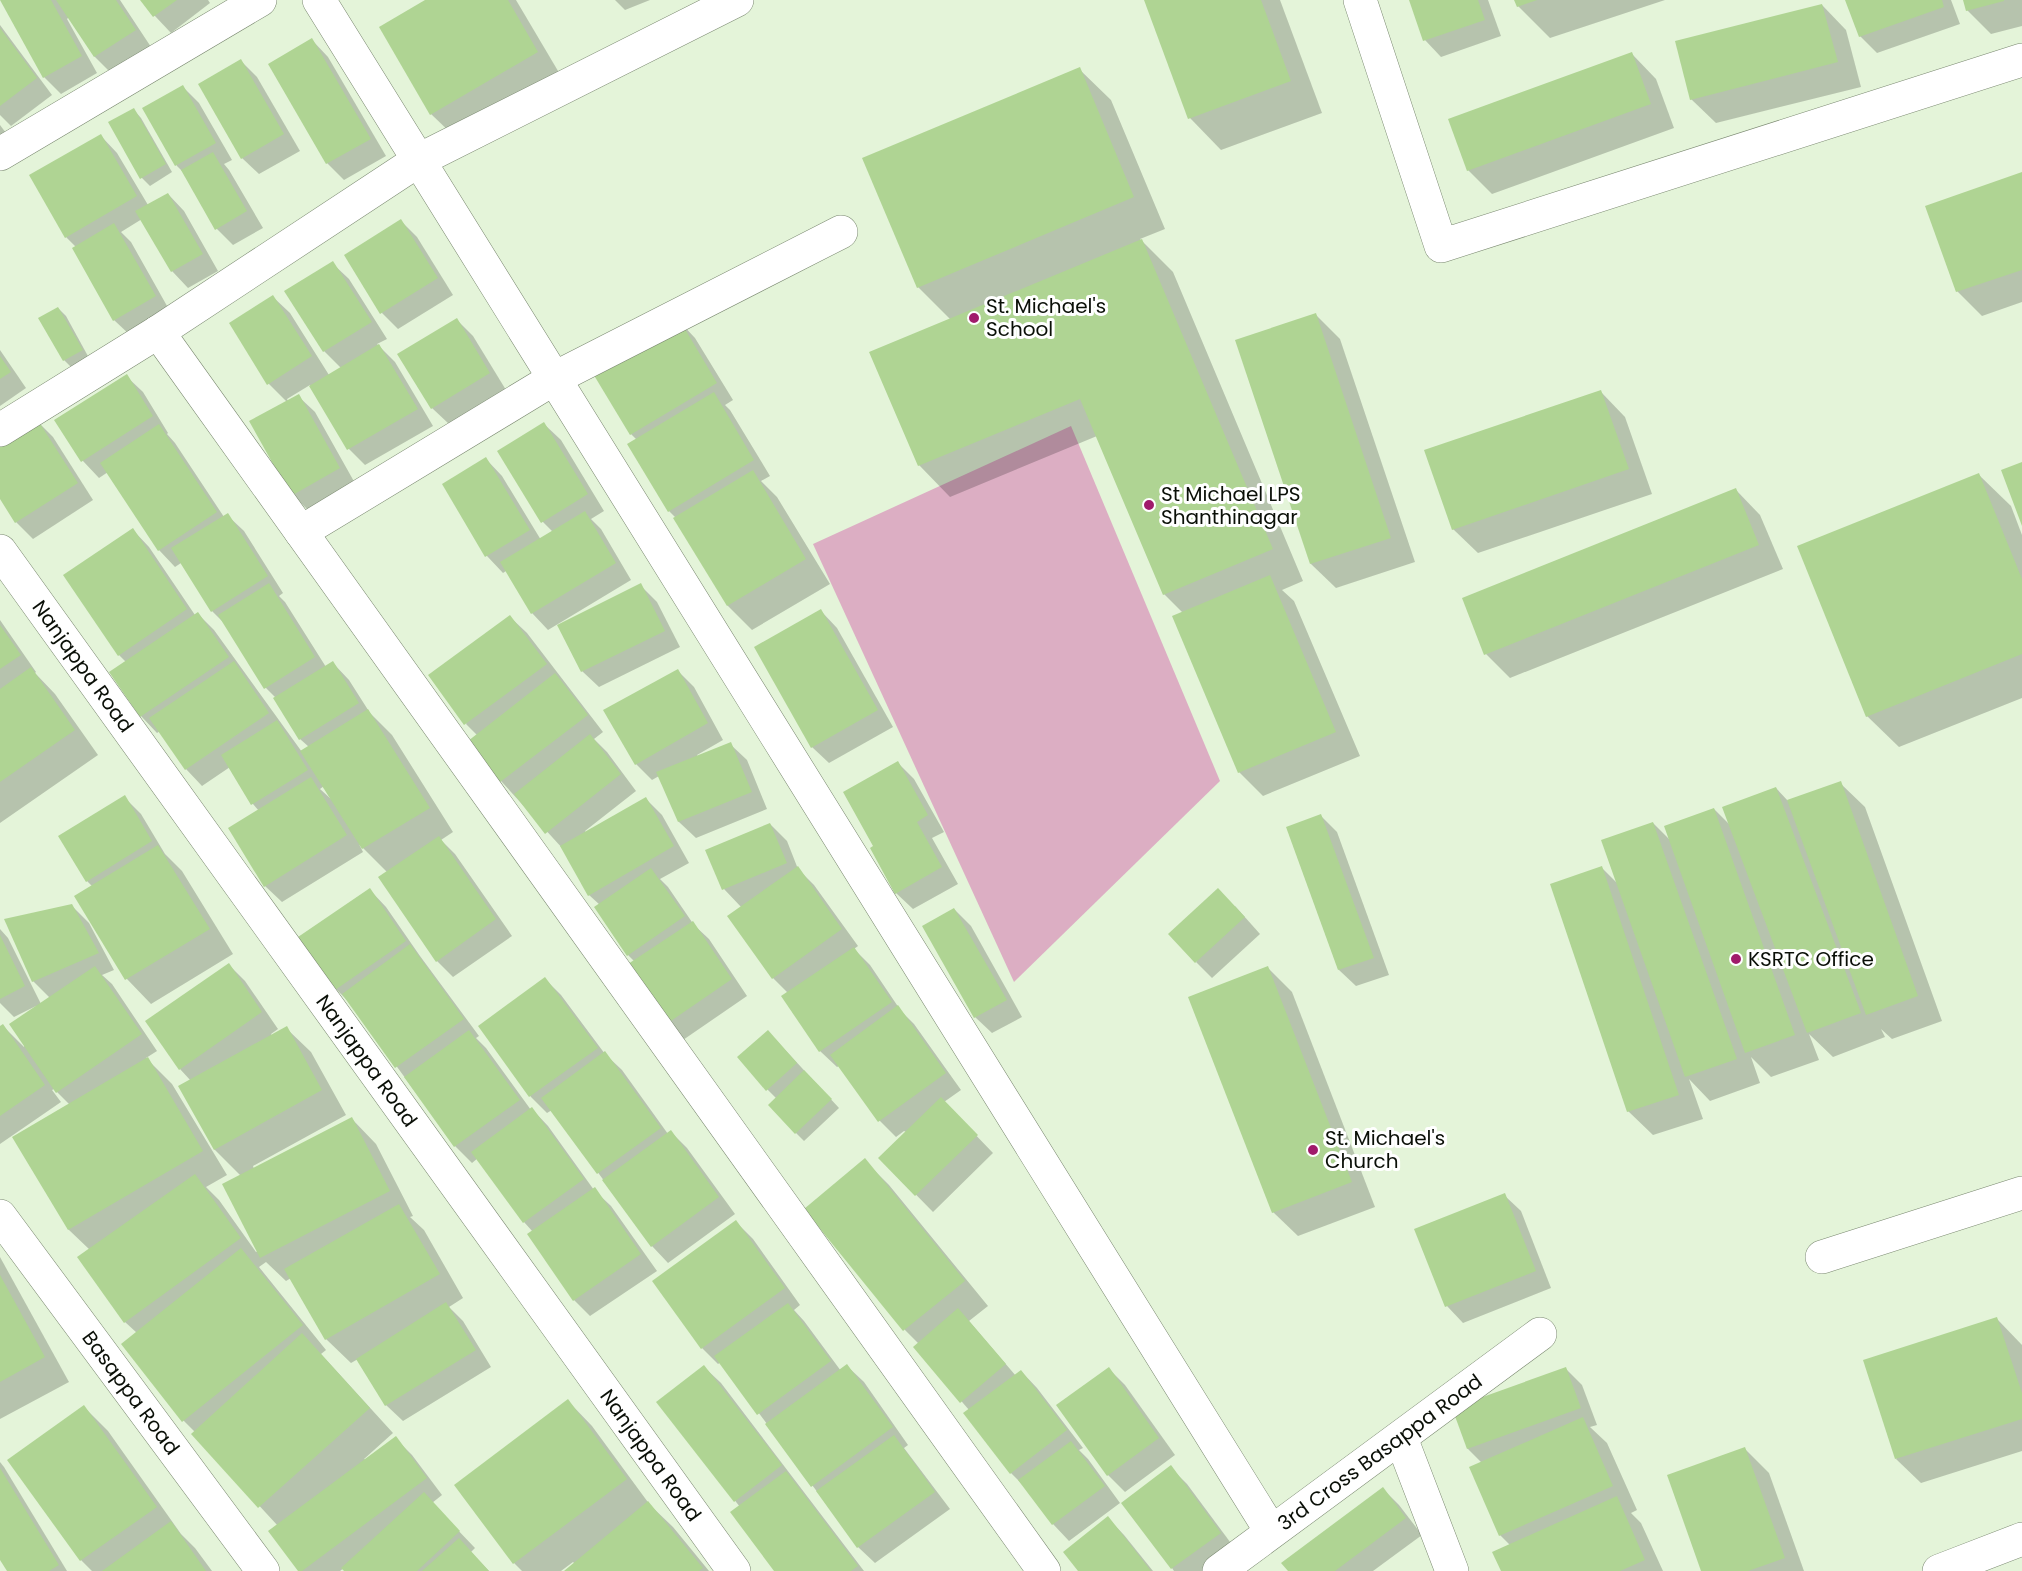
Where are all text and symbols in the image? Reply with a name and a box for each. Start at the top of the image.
place label: St. Michael's School [986,292,1106,343]
marker: St. Michael's School [967,311,981,325]
place label: St Michael LPS Shanthinagar [1161,480,1301,531]
marker: St Michael LPS Shanthinagar [1142,498,1156,512]
street label: Nanjappa Road [26,594,140,738]
place label: KSRTC Office [1748,945,1874,973]
marker: KSRTC Office [1729,952,1743,966]
street label: Nanjappa Road [310,989,424,1133]
place label: St. Michael's Church [1325,1124,1445,1175]
marker: St. Michael's Church [1306,1143,1320,1157]
street label: Basappa Road [76,1325,186,1460]
street label: 3rd Cross Basappa Road [1272,1367,1488,1537]
street label: Nanjappa Road [593,1383,708,1527]

